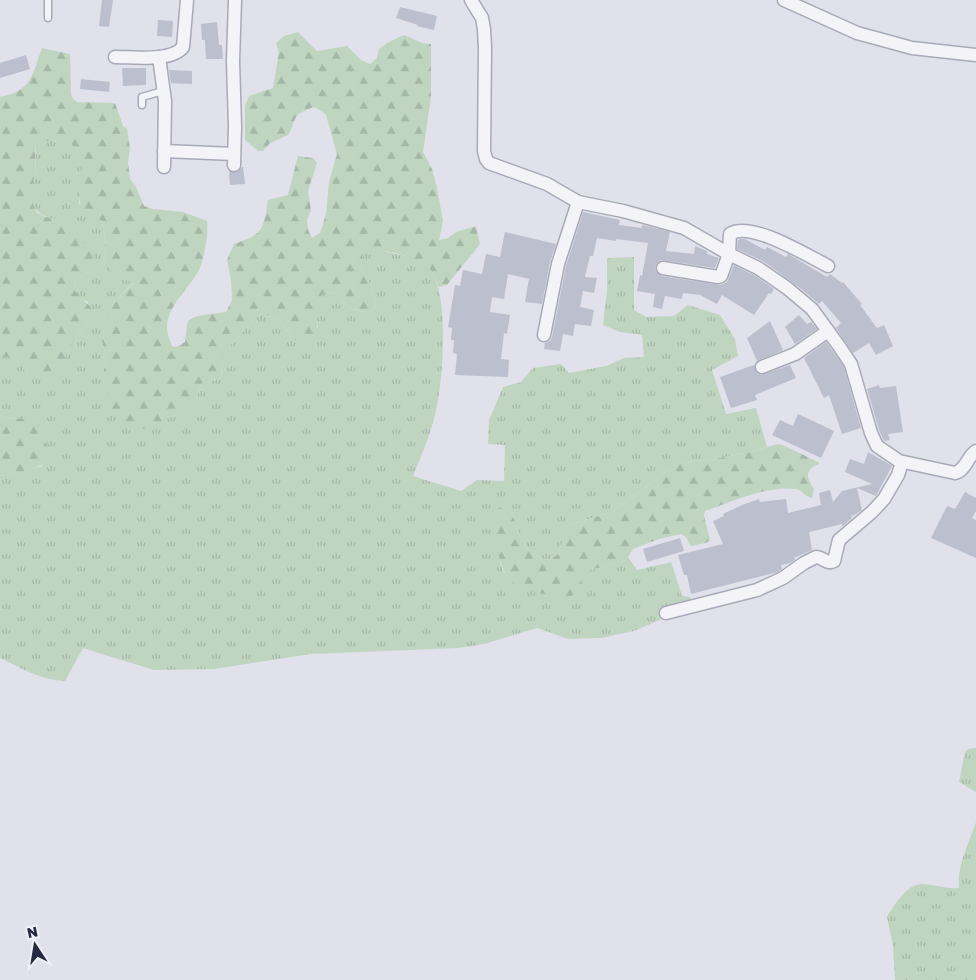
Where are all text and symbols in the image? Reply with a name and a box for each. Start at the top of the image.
north arrow [10,920,60,970]
text: N [25,922,39,941]

